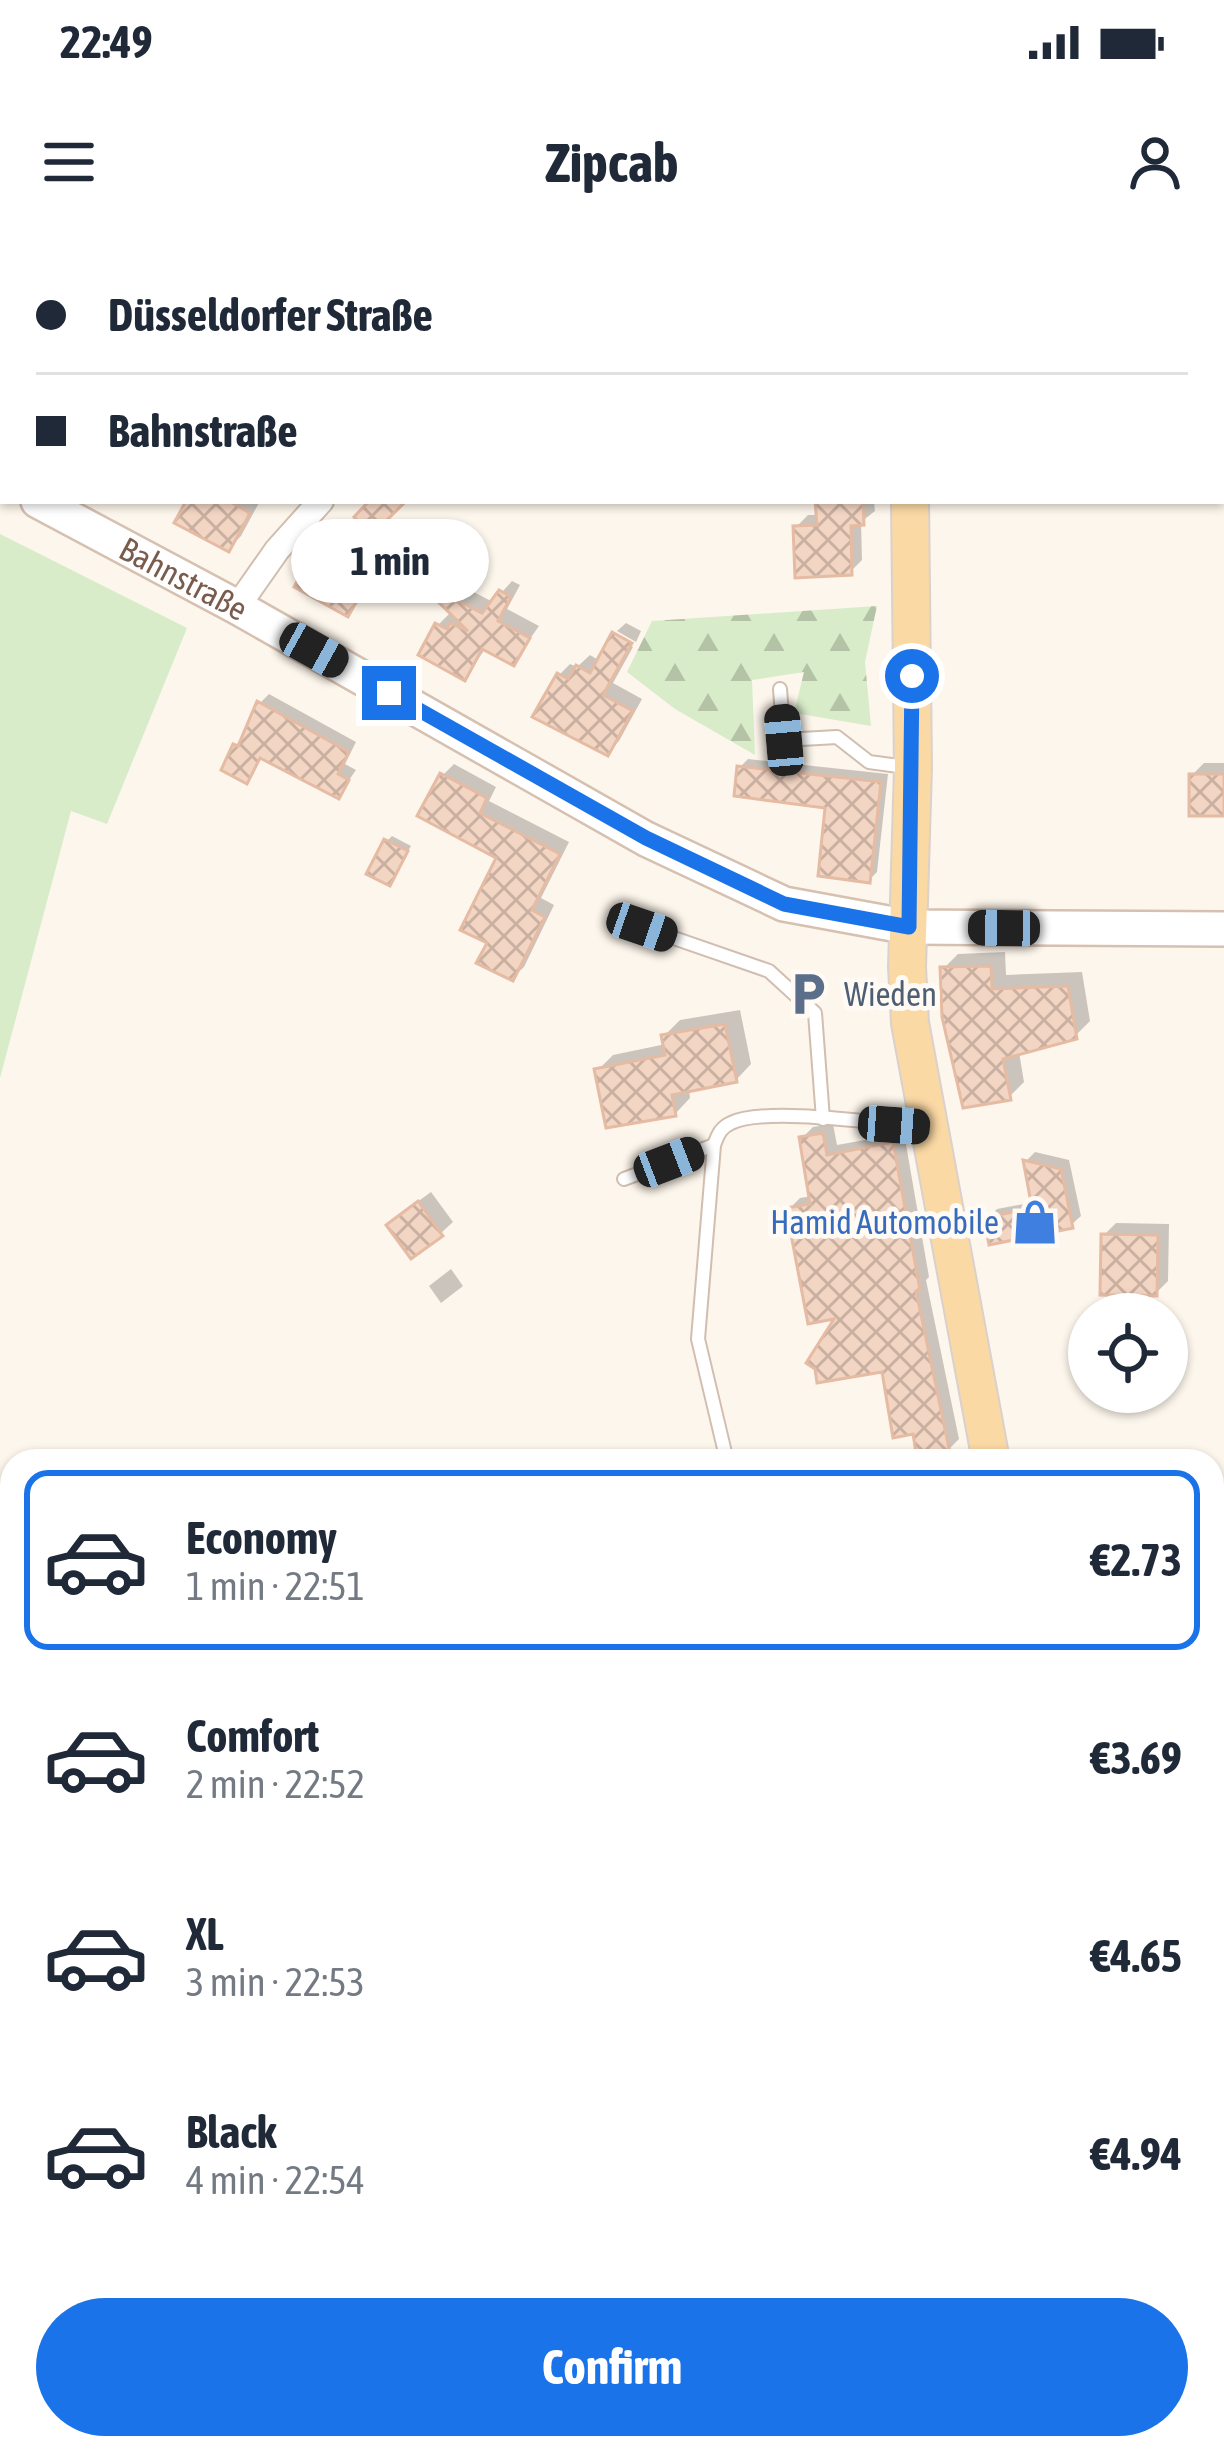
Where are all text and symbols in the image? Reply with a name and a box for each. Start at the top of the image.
text: 22:49 [60,16,153,68]
icon: menu [36,129,102,195]
icon: person [1122,129,1188,195]
text: Zipcab [545,132,679,193]
text: Düsseldorfer Straße [108,289,433,341]
text: Bahnstraße [108,405,298,457]
callout: 1 min [290,519,488,603]
street label: Bahnstraße [113,529,254,628]
text: 1 min [350,539,430,583]
car [274,617,354,683]
route start [885,649,939,703]
route end [362,666,416,720]
car [763,703,805,777]
car [602,898,682,956]
car [968,909,1040,947]
parking icon: Wieden [783,969,833,1019]
place label: Wieden [844,975,937,1013]
car [857,1105,931,1145]
car [629,1132,709,1192]
shop icon: Hamid Automobile [1010,1197,1060,1247]
place label: Hamid Automobile [770,1203,999,1241]
map controls [1068,1293,1188,1413]
button: locate [1068,1293,1188,1413]
icon: car [42,1506,150,1614]
text: Economy [186,1512,337,1564]
text: €2.73 [1090,1534,1182,1586]
text: 1 min · 22:51 [186,1564,365,1608]
icon: car [42,1704,150,1812]
text: Comfort [186,1710,319,1762]
text: €3.69 [1090,1732,1182,1784]
text: 2 min · 22:52 [186,1762,365,1806]
icon: car [42,1902,150,2010]
text: XL [186,1908,224,1960]
text: €4.65 [1090,1930,1182,1982]
text: 3 min · 22:53 [186,1960,365,2004]
icon: car [42,2100,150,2208]
text: Black [186,2106,277,2158]
text: €4.94 [1090,2128,1182,2180]
text: 4 min · 22:54 [186,2158,365,2202]
button: Confirm [36,2298,1188,2436]

